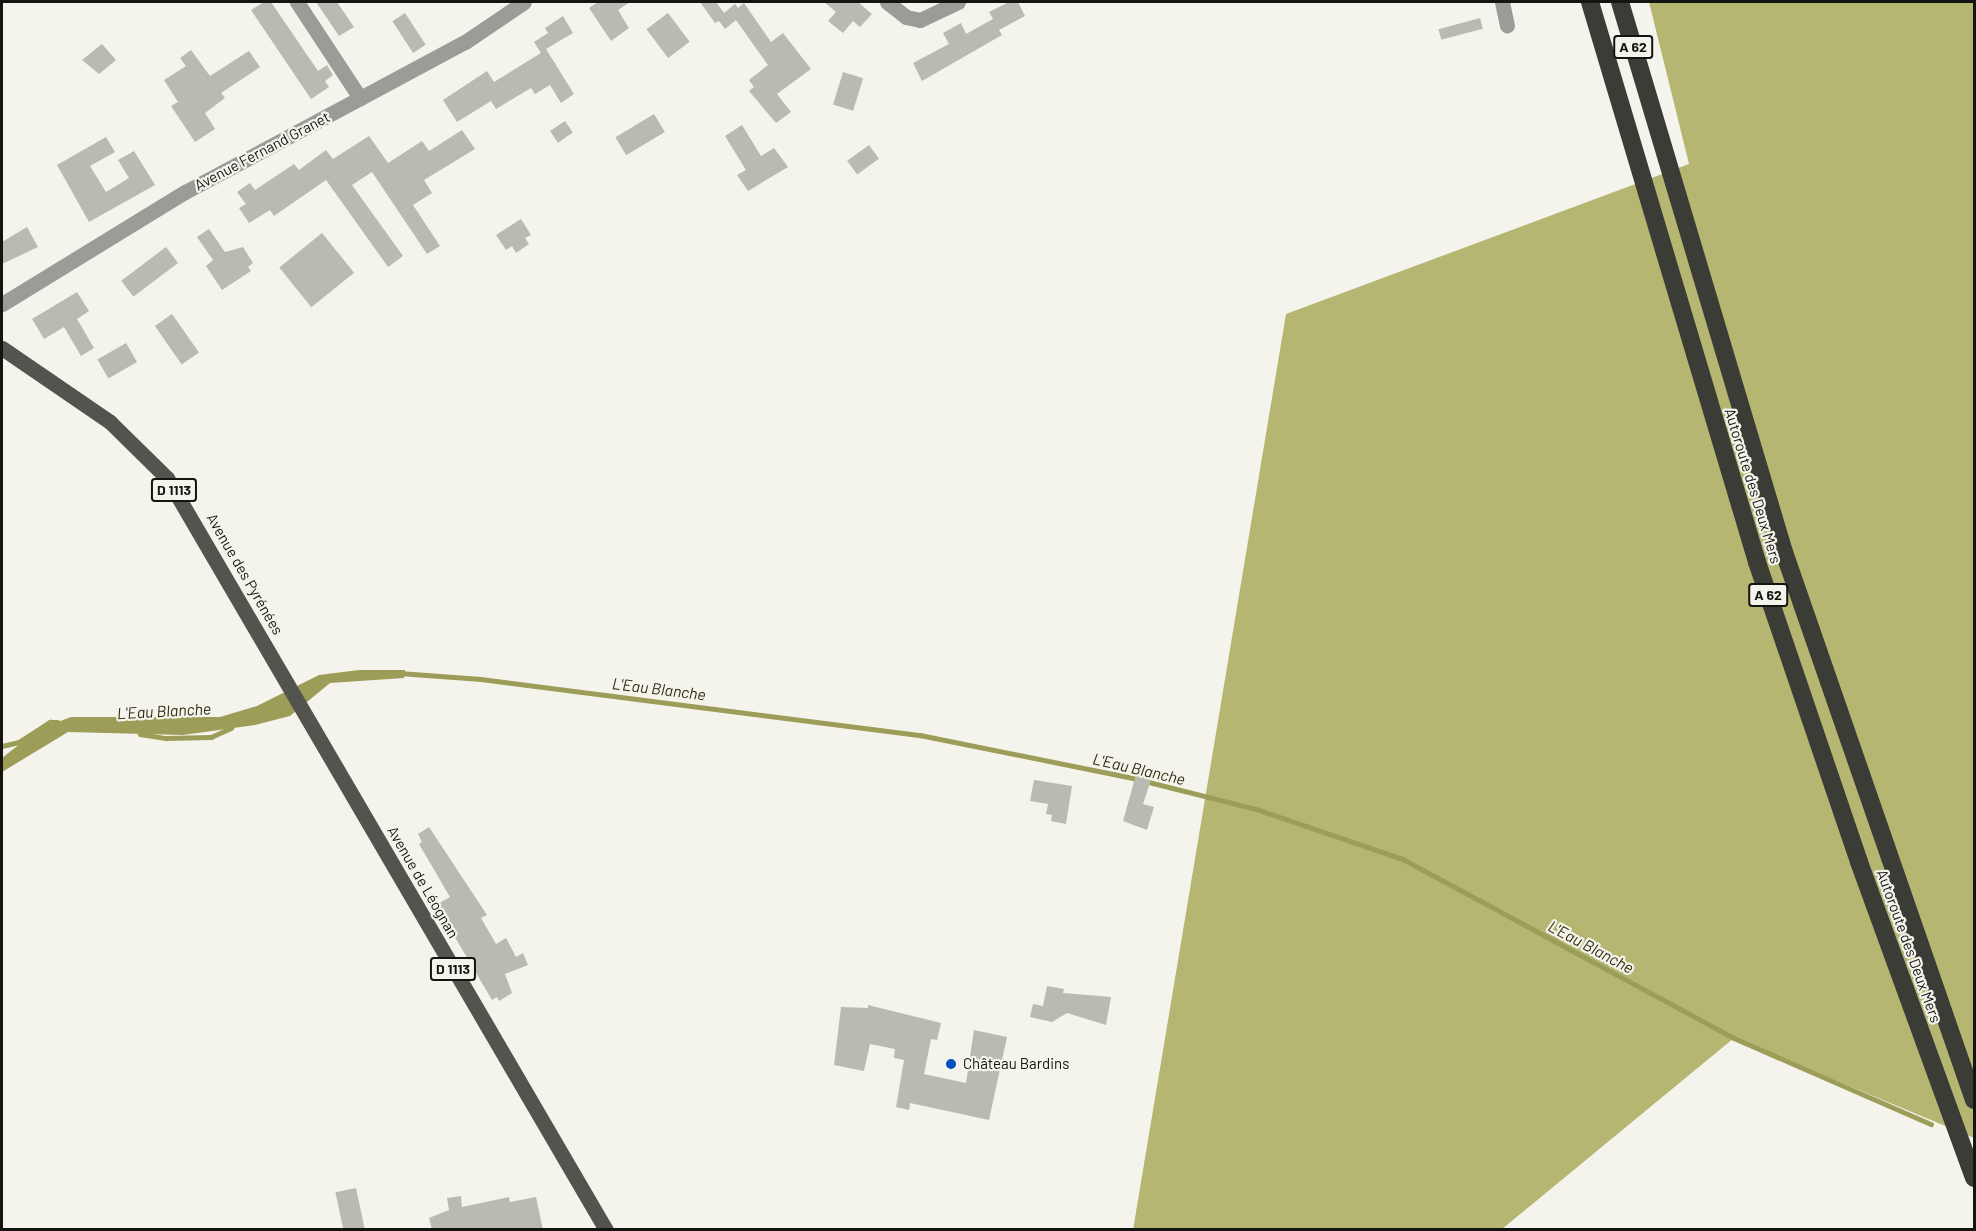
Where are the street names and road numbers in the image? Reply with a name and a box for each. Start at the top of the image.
road number: A 62 [1612,36,1654,58]
street label: Avenue Fernand Granet [191,108,333,194]
street label: Autoroute des Deux Mers [1721,406,1785,566]
road number: D 1113 [150,479,198,501]
street label: Avenue des Pyrénées [203,510,287,638]
road number: A 62 [1747,584,1789,606]
street label: Avenue de Léognan [384,823,462,941]
street label: Autoroute des Deux Mers [1873,867,1945,1025]
road number: D 1113 [429,958,477,980]

